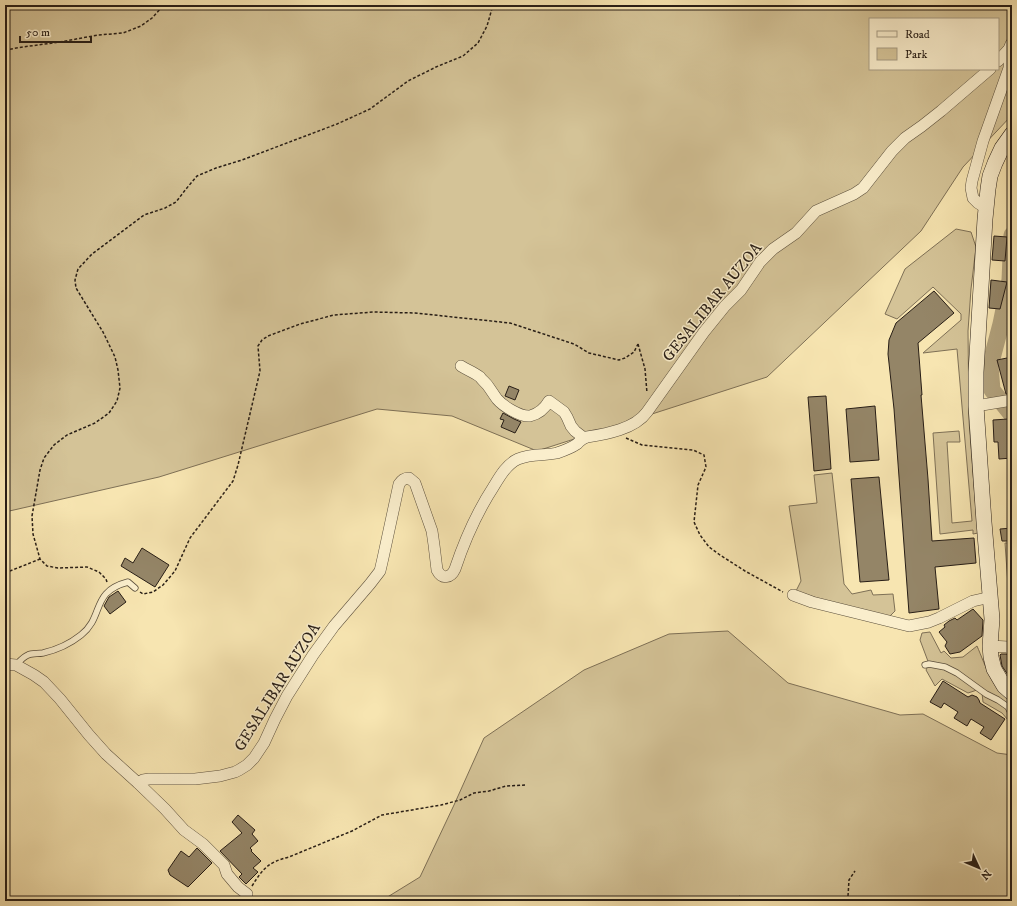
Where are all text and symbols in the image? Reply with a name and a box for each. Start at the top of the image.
scale bar [20,18,91,44]
legend [869,18,999,70]
text: 50 m [26,25,50,40]
text: Road [905,27,930,42]
text: Park [905,47,927,62]
street label: GESALIBAR AUZOA [658,238,767,366]
street label: GESALIBAR AUZOA [229,618,325,755]
north arrow [959,848,999,888]
text: N [977,866,994,882]

